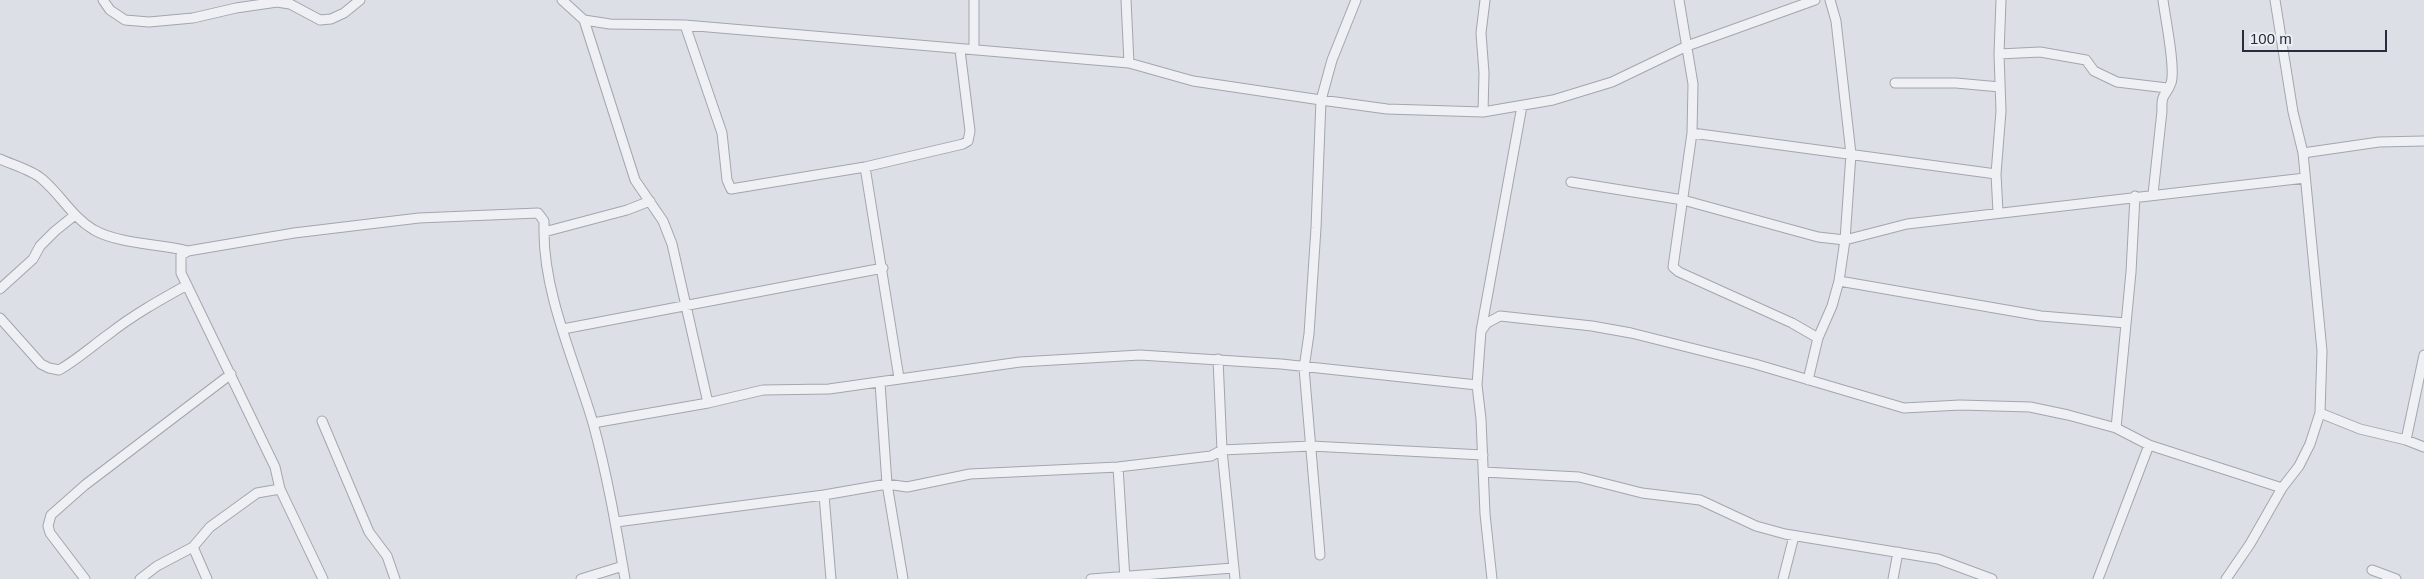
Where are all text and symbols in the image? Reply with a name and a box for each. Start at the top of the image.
scale bar [2244,20,2389,52]
text: 100 m [2250,30,2292,47]

